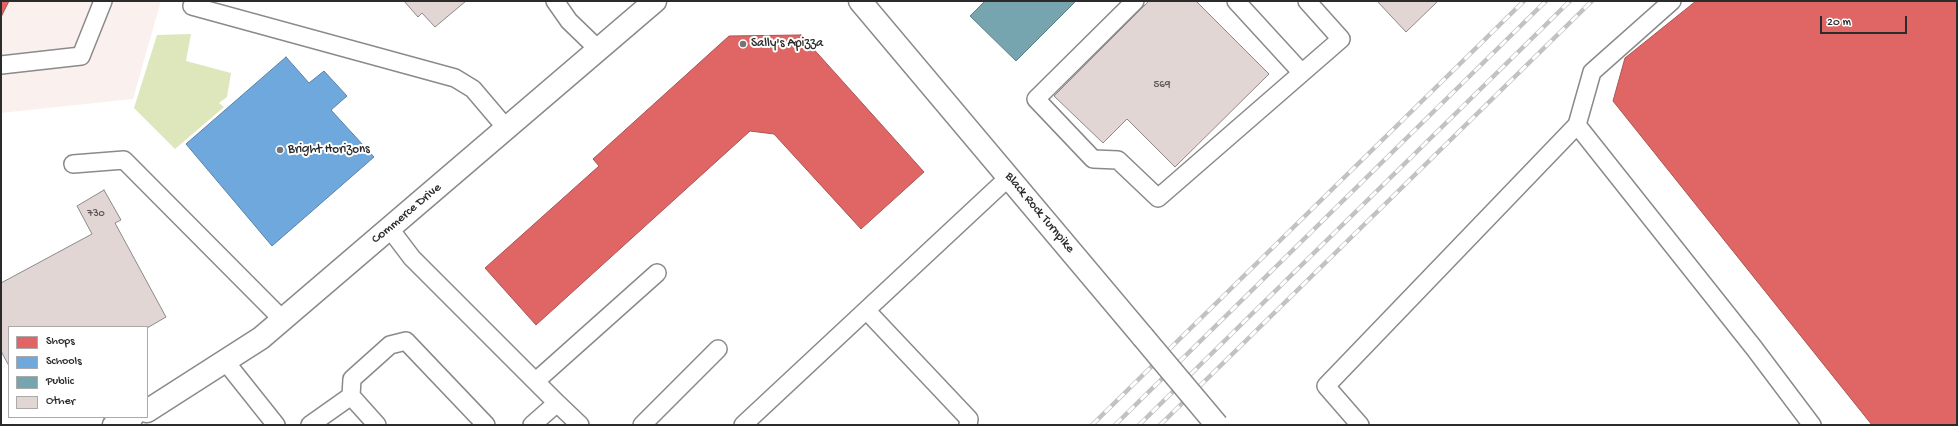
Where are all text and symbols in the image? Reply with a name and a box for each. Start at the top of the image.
scale bar [1822,8,1909,34]
text: 20 m [1827,16,1851,30]
place label: Sally's Apizza [751,36,823,52]
marker: Sally's Apizza [738,39,748,49]
house number: 569 [1154,78,1170,92]
place label: Bright Horizons [288,142,370,158]
marker: Bright Horizons [275,145,285,155]
street label: Black Rock Turnpike [1001,170,1077,256]
street label: Commerce Drive [369,180,445,248]
house number: 730 [87,207,105,221]
legend [8,326,148,418]
text: Shops [46,335,75,349]
text: Schools [46,355,82,369]
text: Public [46,375,74,389]
text: Other [46,395,75,409]

